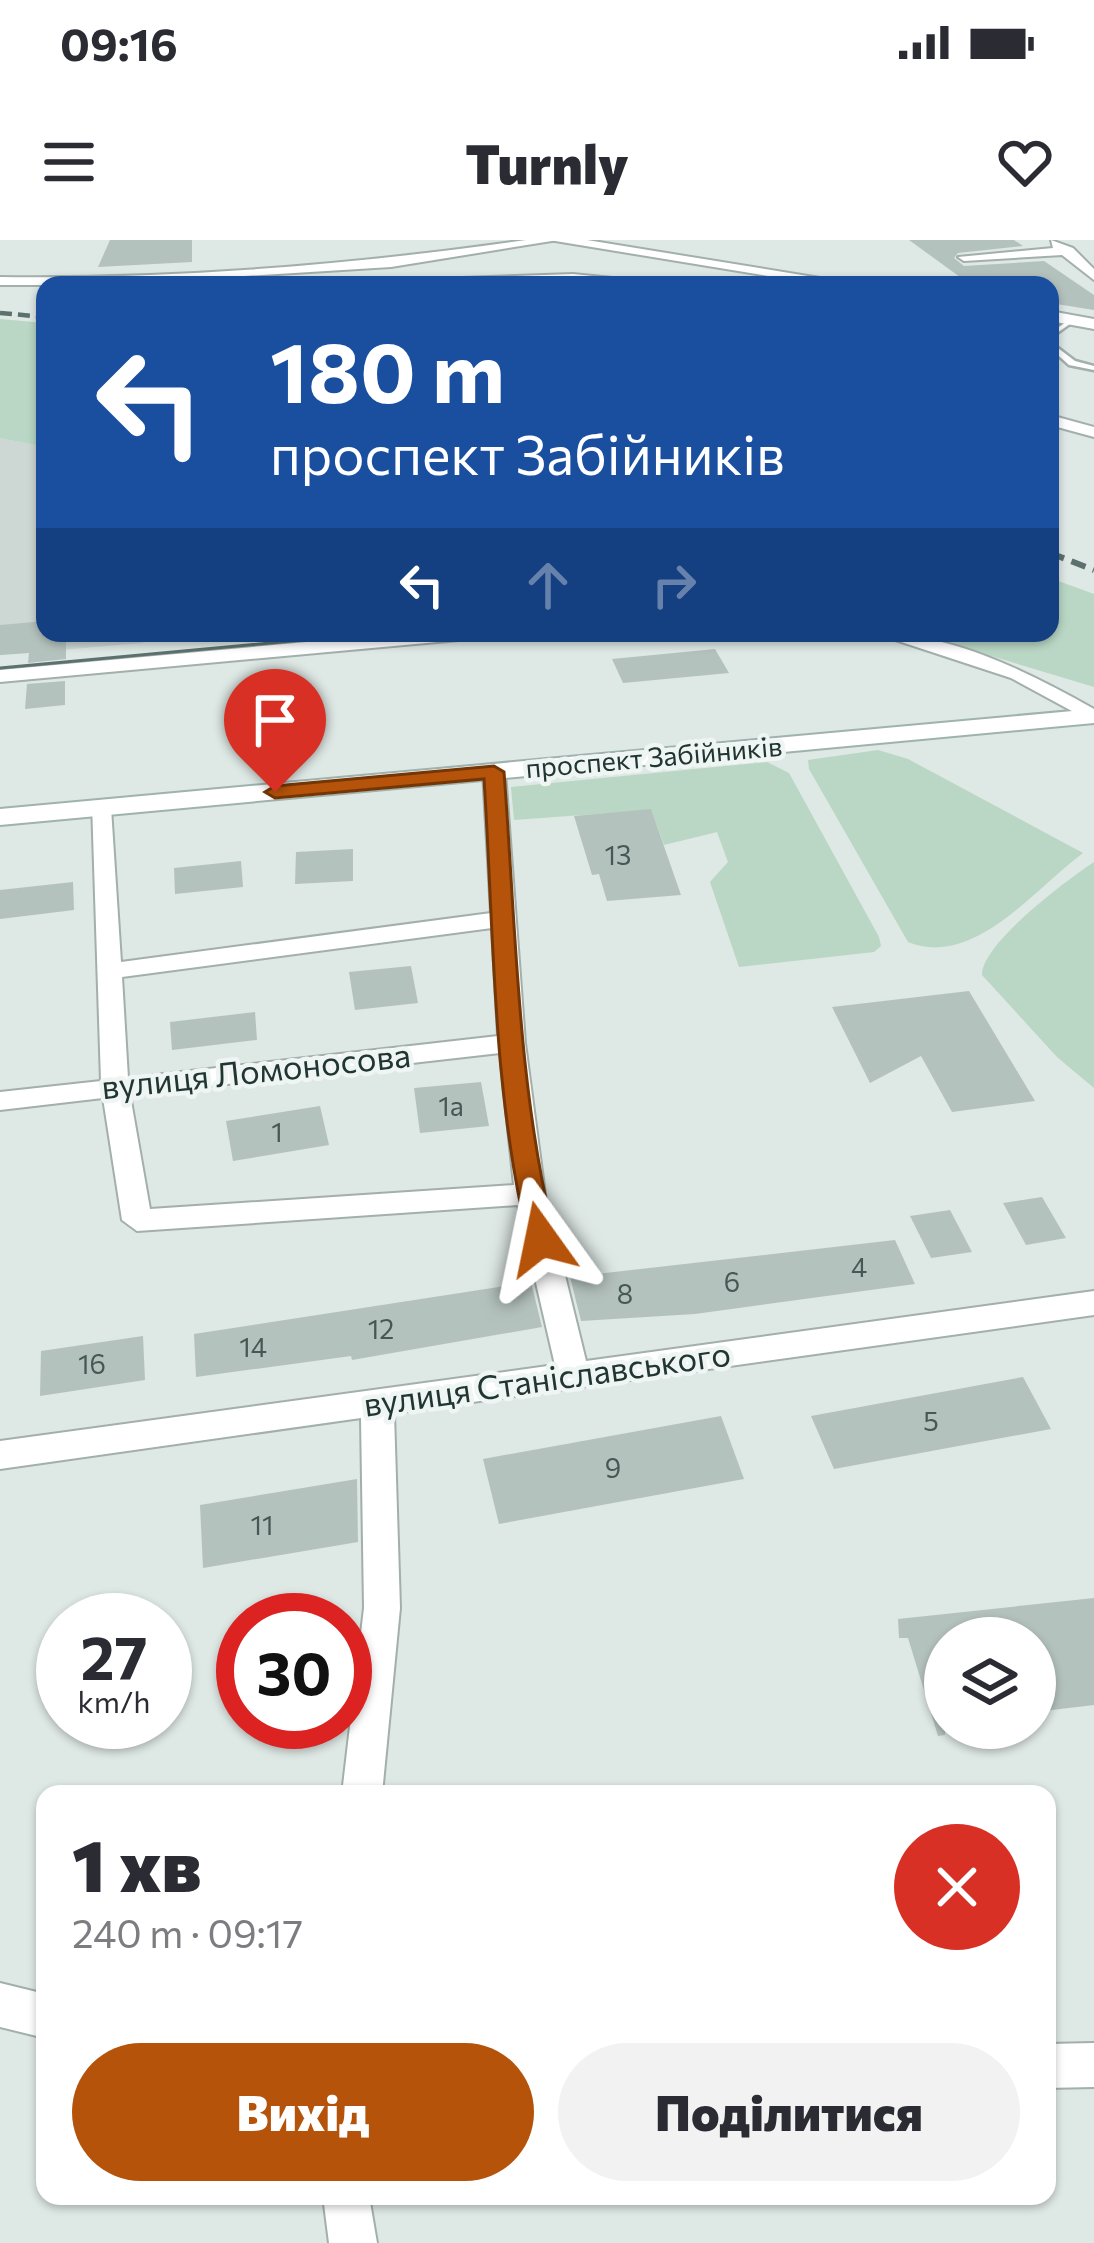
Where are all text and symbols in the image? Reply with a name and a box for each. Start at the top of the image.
text: 09:16 [60,15,178,70]
icon: menu [36,129,102,195]
text: Turnly [465,129,629,195]
icon: heart [992,129,1058,195]
text: 180 m [270,318,505,420]
icon: left [72,324,228,480]
text: проспект Забійників [270,420,785,486]
icon: left [389,552,455,618]
icon: ahead [515,552,581,618]
icon: right [641,552,707,618]
pin [224,669,326,792]
icon: arrive [242,687,308,753]
street label: проспект Забійників [524,729,784,784]
house number: 13 [605,838,631,871]
street label: вулиця Ломоносова [99,1033,413,1106]
house number: 1а [438,1089,464,1122]
house number: 1 [271,1115,283,1148]
position arrow [478,1176,604,1302]
house number: 4 [851,1250,867,1283]
house number: 6 [724,1265,740,1298]
house number: 8 [617,1277,633,1310]
house number: 12 [368,1312,394,1345]
house number: 14 [239,1330,267,1363]
street label: вулиця Станіславського [361,1331,733,1424]
house number: 16 [78,1347,106,1380]
house number: 5 [923,1404,939,1437]
house number: 9 [605,1451,621,1484]
house number: 11 [250,1508,274,1541]
speed limit sign: 30 [216,1593,372,1749]
map controls [924,1617,1056,1749]
button: layers [924,1617,1056,1749]
text: 27 [81,1619,147,1692]
text: km/h [78,1682,150,1719]
text: 1 хв [72,1819,202,1907]
button: close [894,1824,1020,1950]
text: 240 m · 09:17 [72,1908,303,1956]
button: Вихід [72,2043,534,2181]
button: Поділитися [558,2043,1020,2181]

